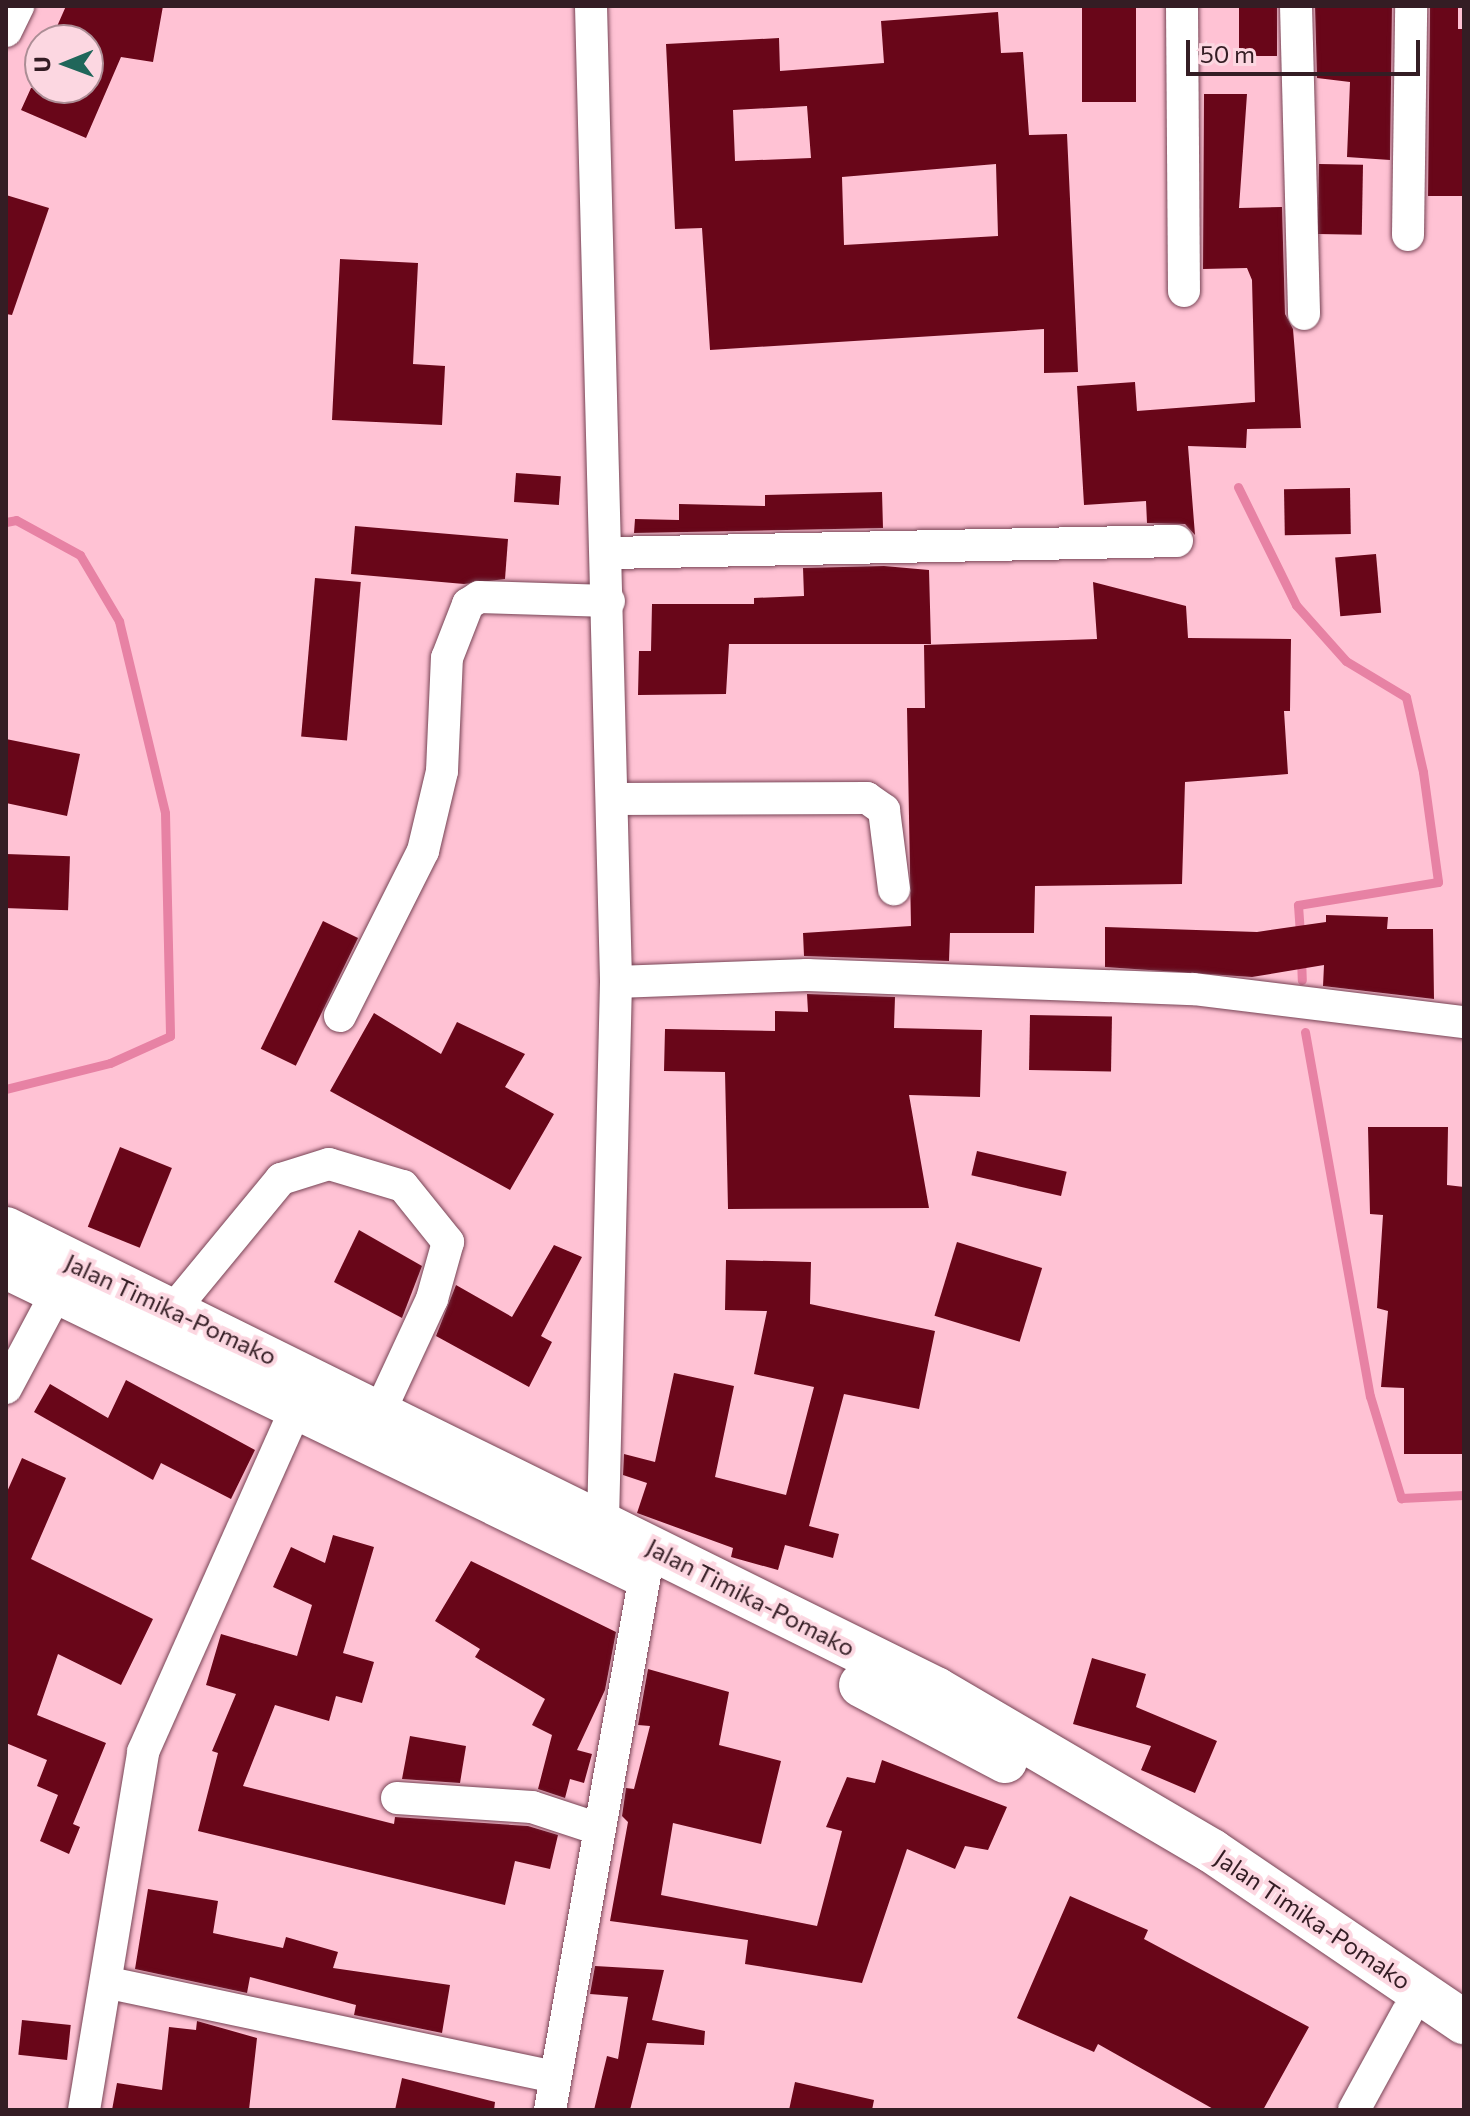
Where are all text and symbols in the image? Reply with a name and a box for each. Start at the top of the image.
north arrow [24,24,104,104]
scale bar [1190,24,1424,74]
text: 50 m [1200,39,1255,68]
text: U [28,56,55,73]
street label: Jalan Timika-Pomako [61,1247,281,1371]
street label: Jalan Timika-Pomako [642,1532,860,1662]
street label: Jalan Timika-Pomako [1210,1843,1416,1995]

